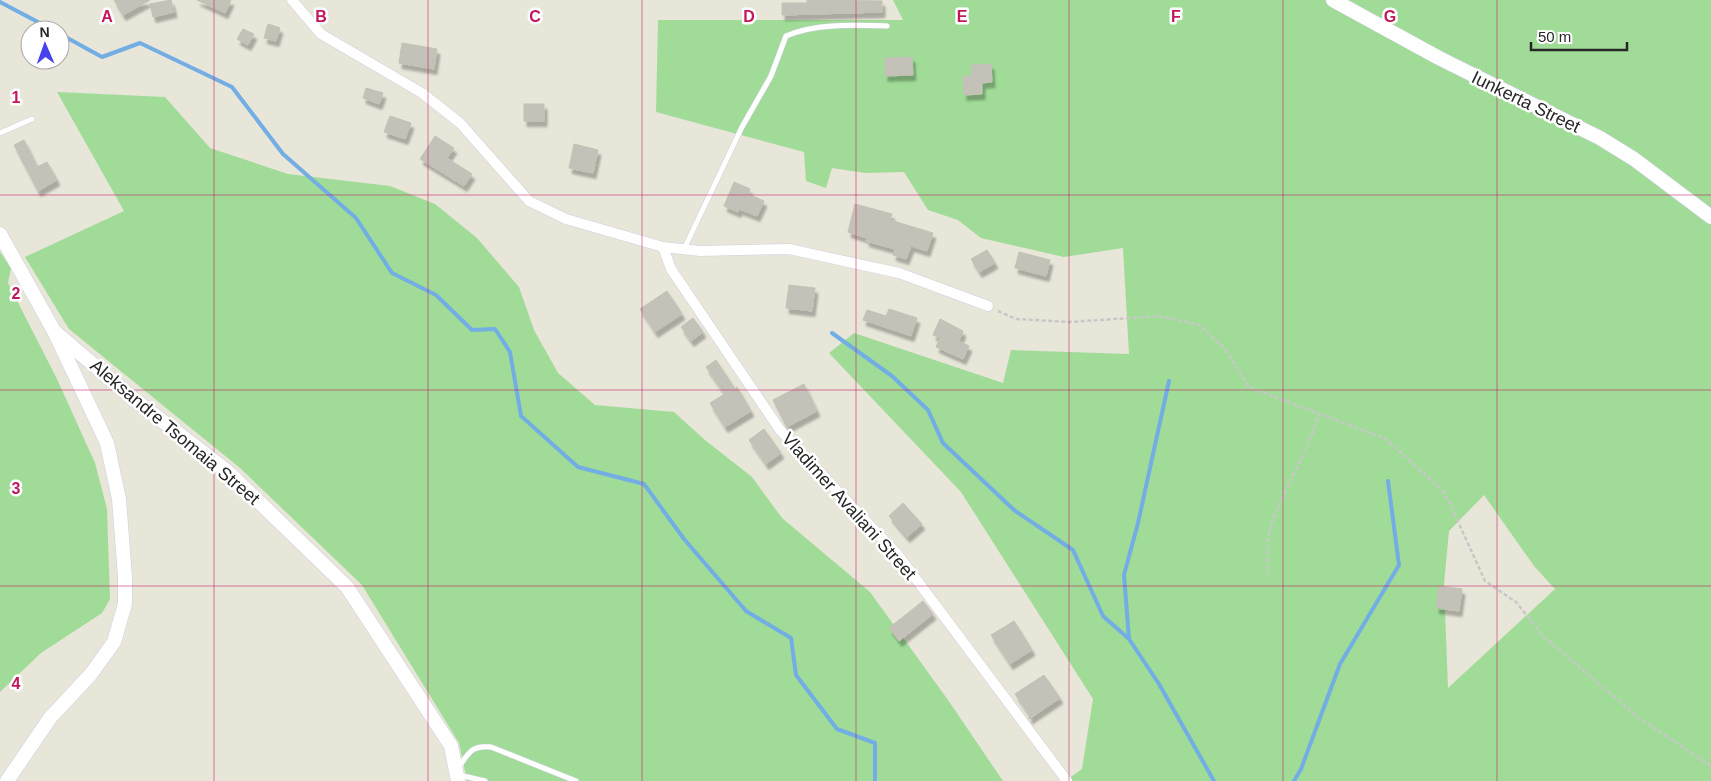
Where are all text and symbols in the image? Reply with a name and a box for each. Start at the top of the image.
text: A [101,8,113,25]
text: B [315,8,327,25]
text: C [529,8,541,25]
text: D [743,8,755,25]
text: E [957,8,968,25]
text: F [1171,8,1181,25]
text: G [1384,8,1396,25]
north arrow [20,20,70,70]
scale bar [1531,20,1627,52]
text: N [39,24,50,40]
text: 50 m [1538,28,1571,45]
street label: Iunkerta Street [1469,67,1583,137]
text: 1 [12,89,21,106]
text: 2 [12,285,21,302]
street label: Aleksandre Tsomaia Street [86,355,264,509]
street label: Vladimer Avaliani Street [778,428,920,584]
text: 3 [12,480,21,497]
text: 4 [12,675,21,692]

